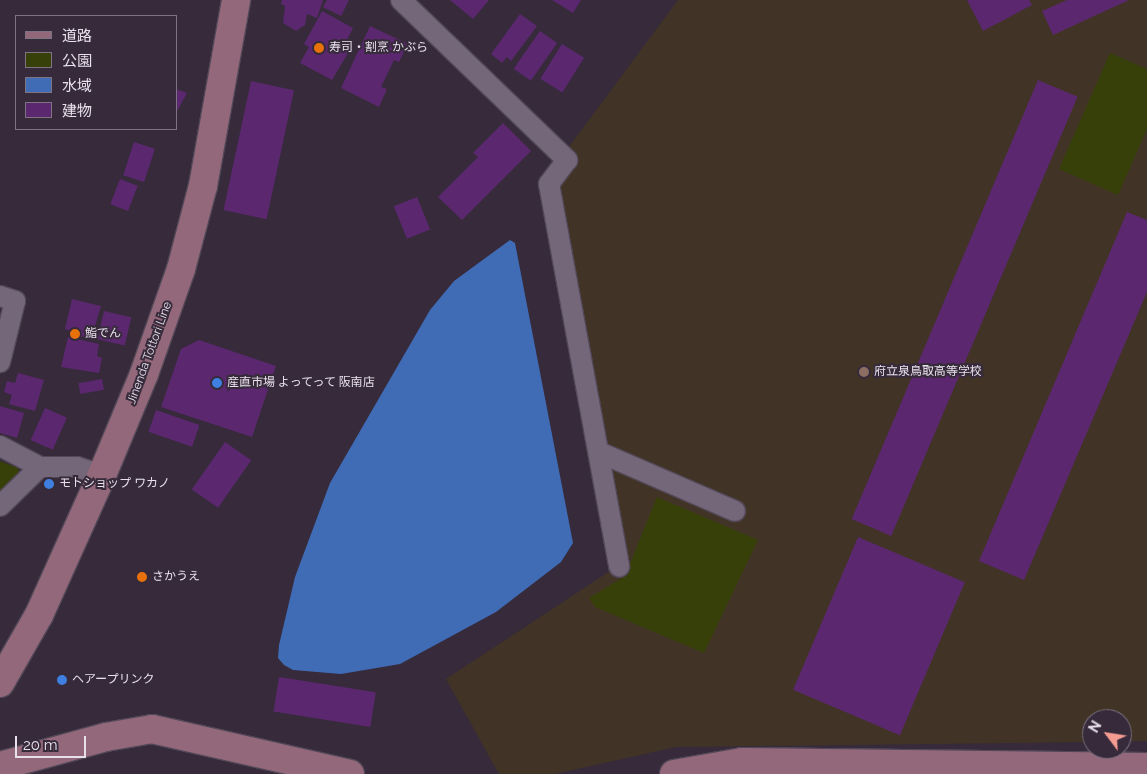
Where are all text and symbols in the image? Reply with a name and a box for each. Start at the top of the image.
legend [15,15,178,130]
text: 道路 [62,27,92,45]
place label: 寿司・割烹 かぶら [329,41,428,55]
marker: 寿司・割烹 かぶら [313,42,325,54]
text: 公園 [62,52,92,70]
text: 水域 [62,77,92,95]
text: 建物 [62,102,92,120]
street label: Jinenda Tottori Line [125,300,175,406]
place label: 鮨でん [85,327,121,341]
marker: 鮨でん [69,328,81,340]
place label: 府立泉鳥取高等学校 [874,365,982,379]
marker: 府立泉鳥取高等学校 [858,366,870,378]
place label: 産直市場 よってって 阪南店 [227,376,377,390]
marker: 産直市場 よってって 阪南店 [211,377,223,389]
place label: モトショップ ワカノ [59,477,170,491]
marker: モトショップ ワカノ [43,478,55,490]
place label: さかうえ [152,570,200,584]
marker: さかうえ [136,571,148,583]
place label: ヘアープリンク [72,673,155,687]
marker: ヘアープリンク [56,674,68,686]
north arrow [1082,709,1132,759]
text: N [1085,718,1105,735]
scale bar [18,726,89,758]
text: 20 m [23,736,58,754]

